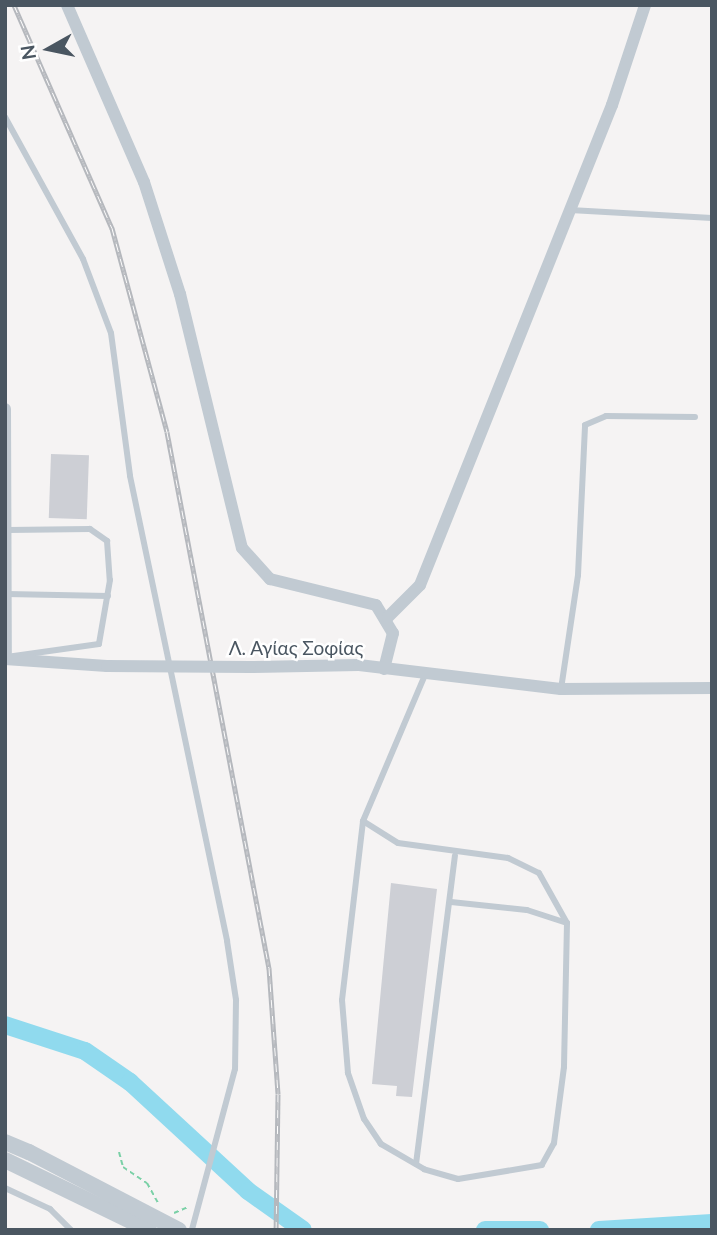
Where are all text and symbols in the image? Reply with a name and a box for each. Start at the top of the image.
north arrow [14,14,84,84]
text: N [15,43,40,61]
street label: Λ. Αγίας Σοφίας [228,637,364,659]

